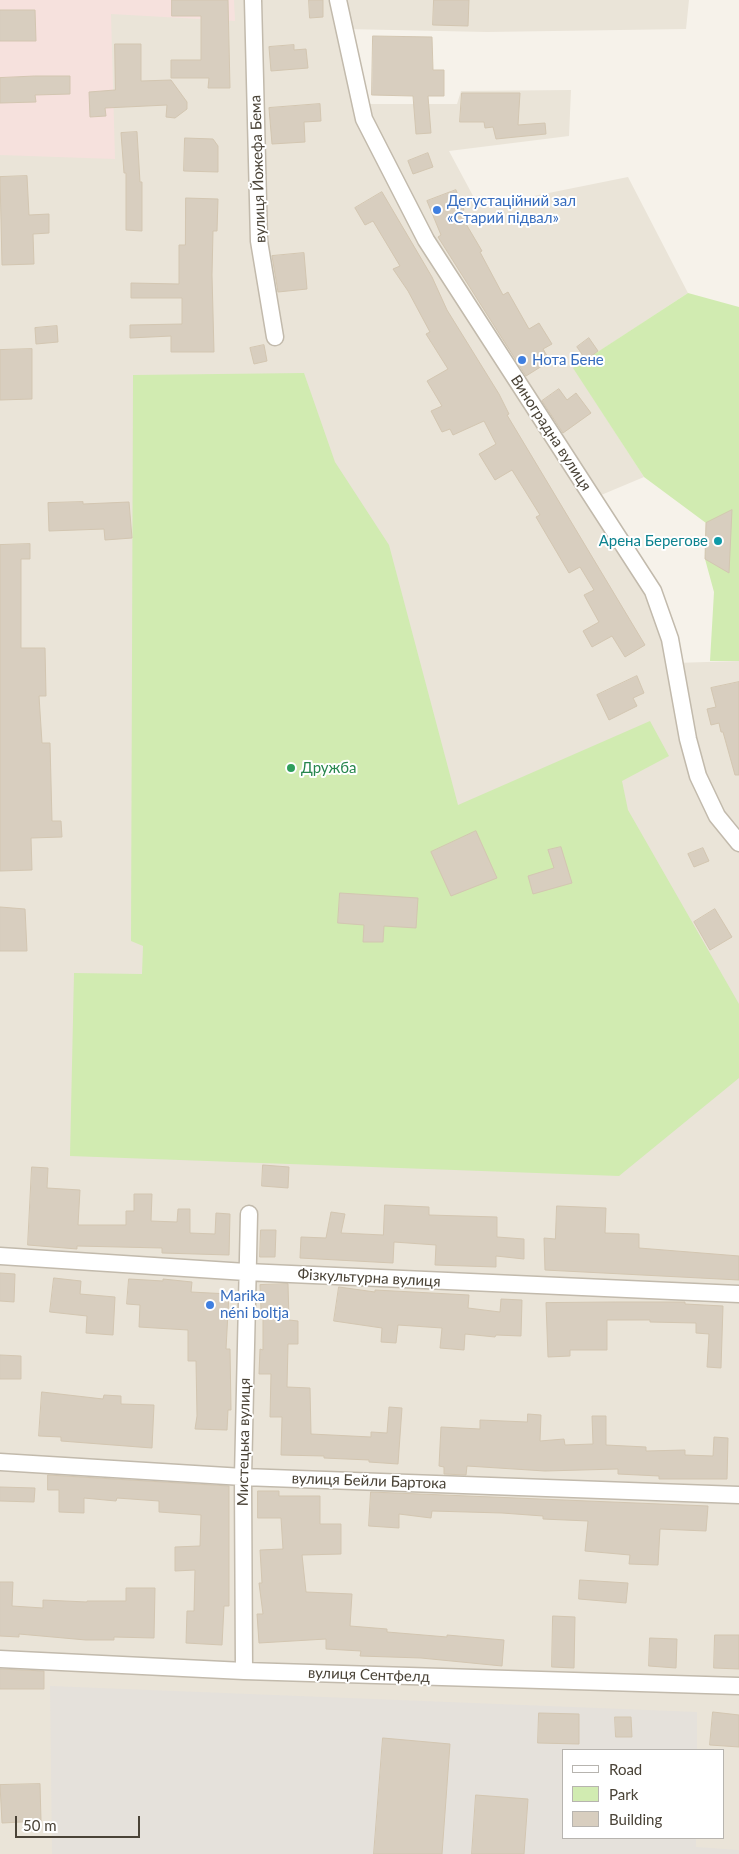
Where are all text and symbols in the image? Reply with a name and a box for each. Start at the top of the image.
street label: вулиця Йожефа Бема [246,95,270,243]
place label: Дегустаційний зал «Старий підвал» [447,192,576,227]
marker: Дегустаційний зал «Старий підвал» [431,204,443,216]
place label: Нота Бене [532,351,604,369]
marker: Нота Бене [516,354,528,366]
street label: Виноградна вулиця [507,372,595,494]
place label: Арена Берегове [599,532,708,550]
marker: Арена Берегове [712,535,724,547]
place label: Дружба [301,759,357,777]
marker: Дружба [285,762,297,774]
street label: Фізкультурна вулиця [297,1265,441,1291]
place label: Marika néni boltja [220,1287,289,1322]
marker: Marika néni boltja [204,1299,216,1311]
street label: Мистецька вулиця [234,1378,254,1506]
street label: вулиця Бейли Бартока [291,1469,447,1493]
street label: вулиця Сентфелд [308,1664,430,1686]
legend [562,1749,724,1839]
text: Road [609,1760,642,1778]
text: Park [609,1785,638,1803]
scale bar [18,1806,142,1838]
text: Building [609,1810,662,1828]
text: 50 m [23,1816,57,1834]

